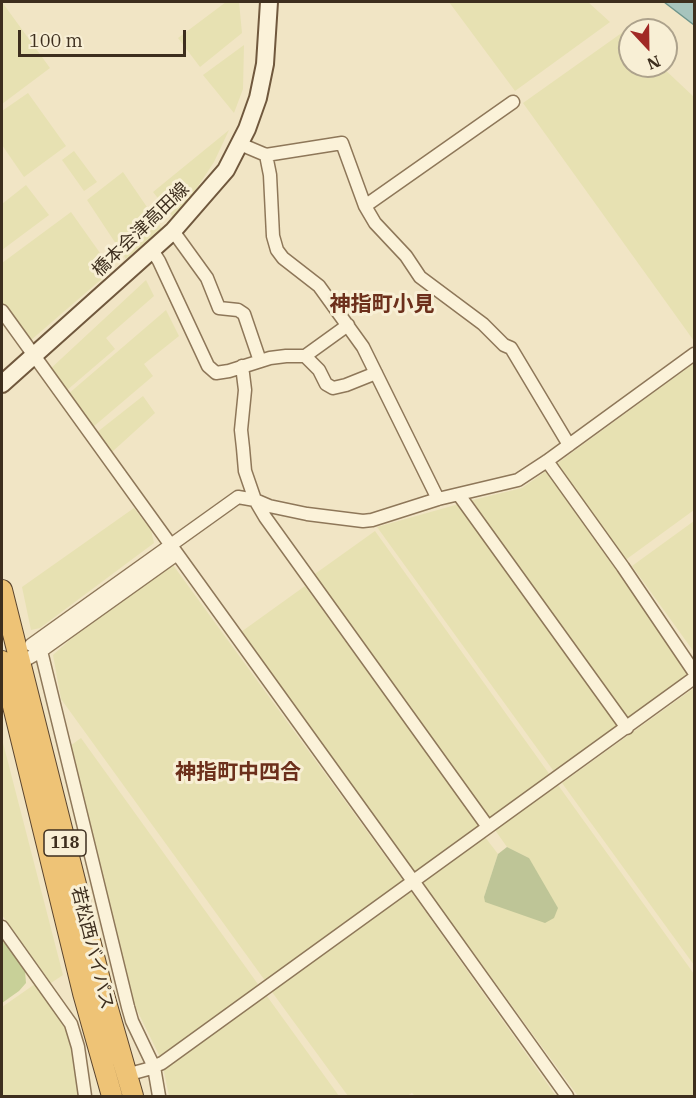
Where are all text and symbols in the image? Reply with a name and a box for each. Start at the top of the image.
scale bar [21,18,189,56]
north arrow [618,18,678,78]
text: 100 m [29,29,83,52]
text: N [644,51,664,74]
street label: 橋本会津高田線 [88,178,194,282]
district label: 神指町小見 [330,292,434,318]
district label: 神指町中四合 [175,760,301,786]
road number: 118 [44,830,86,856]
street label: 若松西バイパス [66,884,118,1012]

